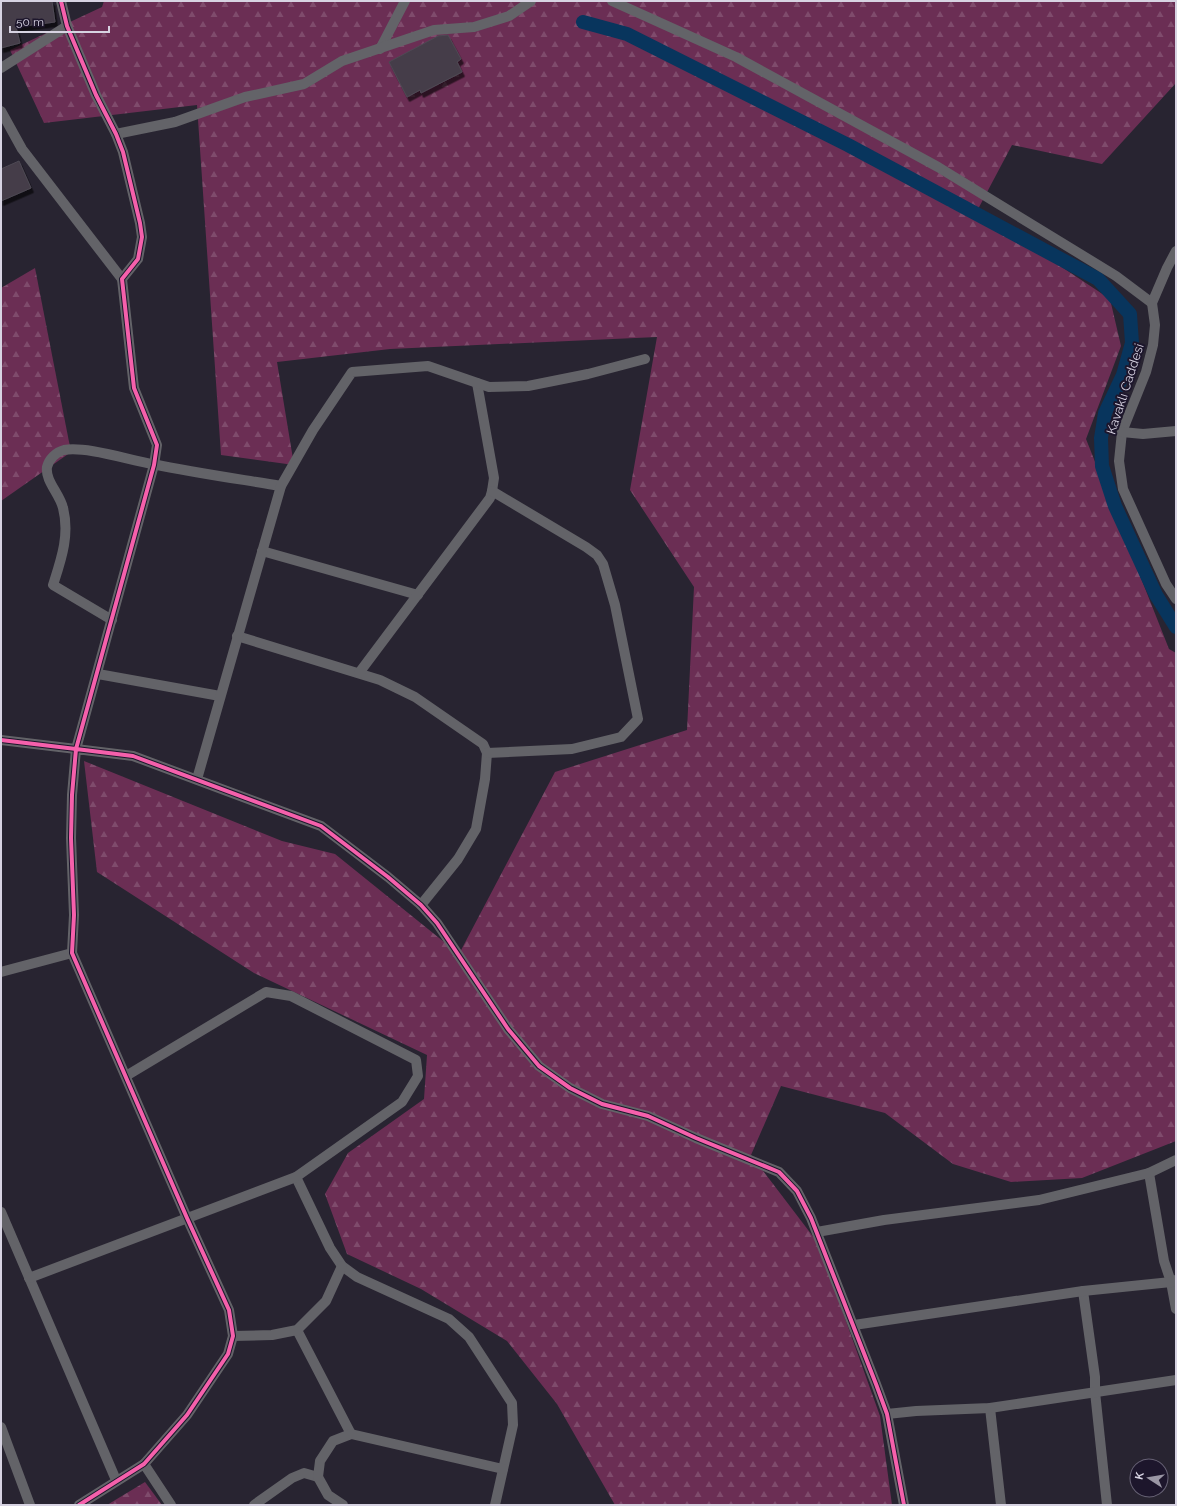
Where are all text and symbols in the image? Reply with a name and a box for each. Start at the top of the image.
scale bar [10,8,109,34]
text: 50 m [16,15,44,29]
street label: Kavaklı Caddesi [1103,342,1147,436]
north arrow [1129,1458,1169,1498]
text: K [1133,1470,1147,1481]

